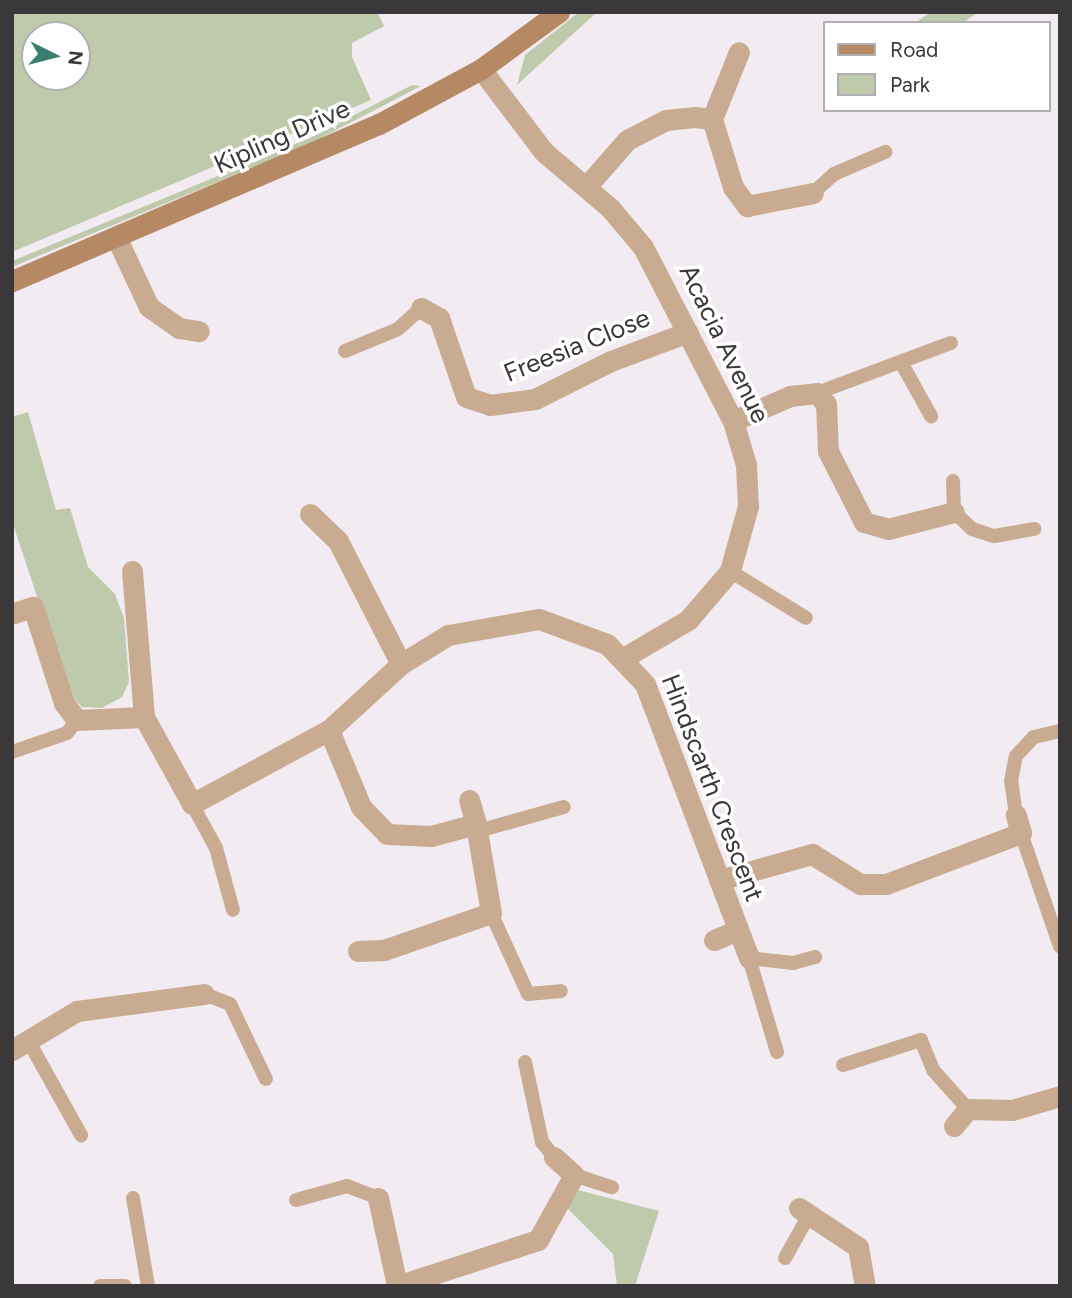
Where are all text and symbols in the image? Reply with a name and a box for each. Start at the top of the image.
north arrow [21,21,91,91]
legend [824,21,1051,112]
text: Road [890,37,938,62]
text: N [63,50,88,67]
text: Park [890,72,930,97]
street label: Kipling Drive [209,93,355,181]
street label: Acacia Avenue [672,260,776,428]
street label: Freesia Close [499,303,655,389]
street label: Hindscarth Crescent [654,670,770,906]

